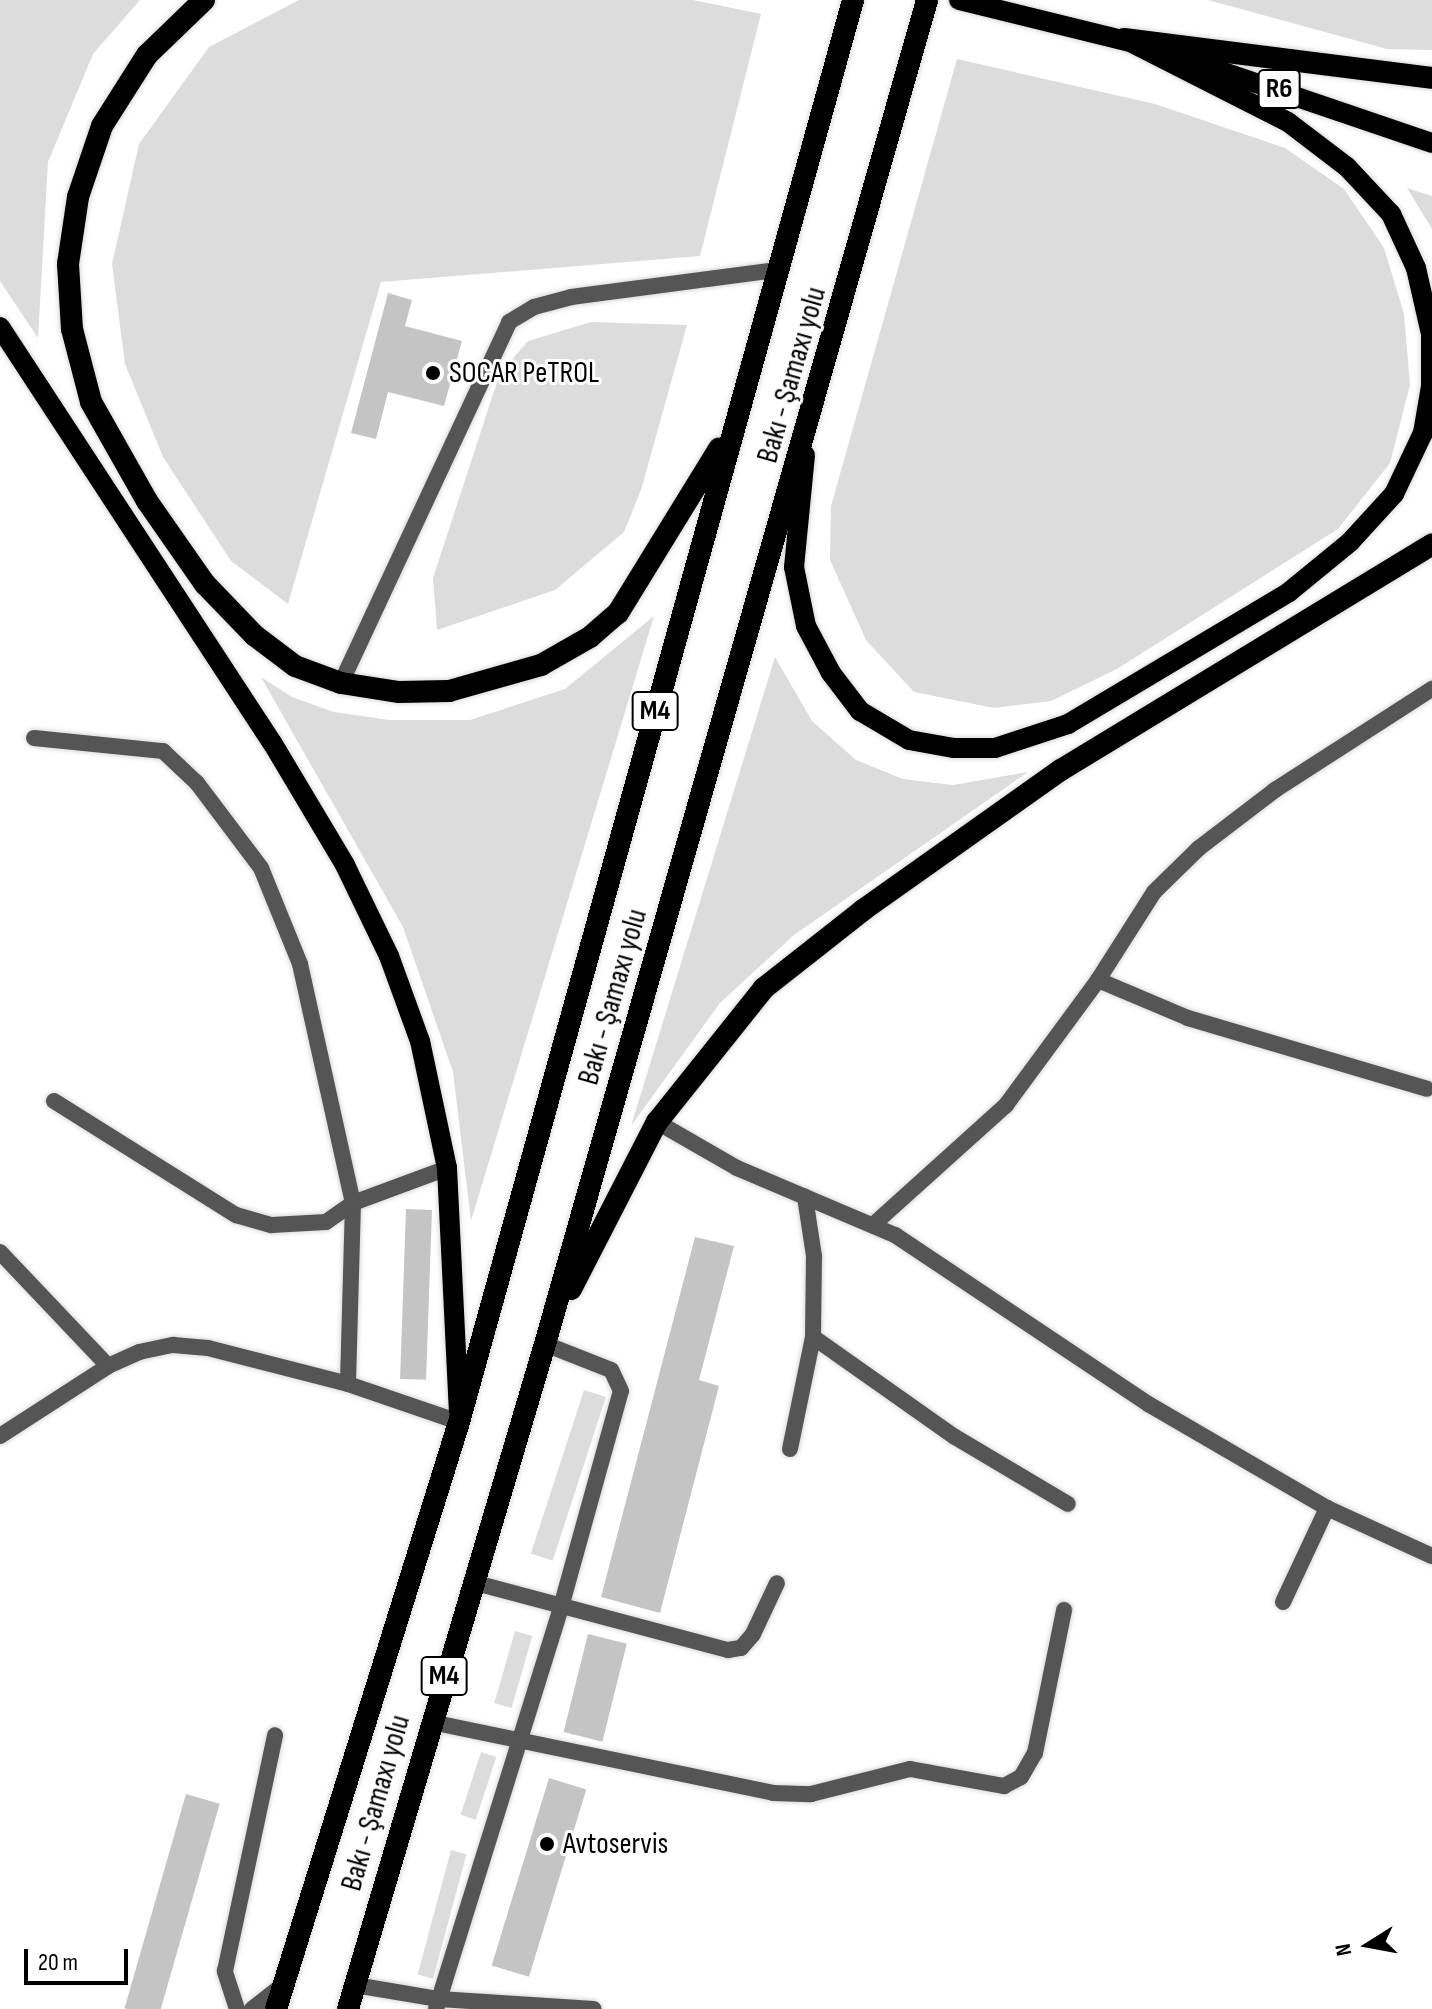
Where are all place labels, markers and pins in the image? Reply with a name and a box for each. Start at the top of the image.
place label: SOCAR PeTROL [449,355,599,391]
marker: SOCAR PeTROL [424,364,442,382]
place label: Avtoservis [563,1826,668,1862]
marker: Avtoservis [538,1835,556,1853]

